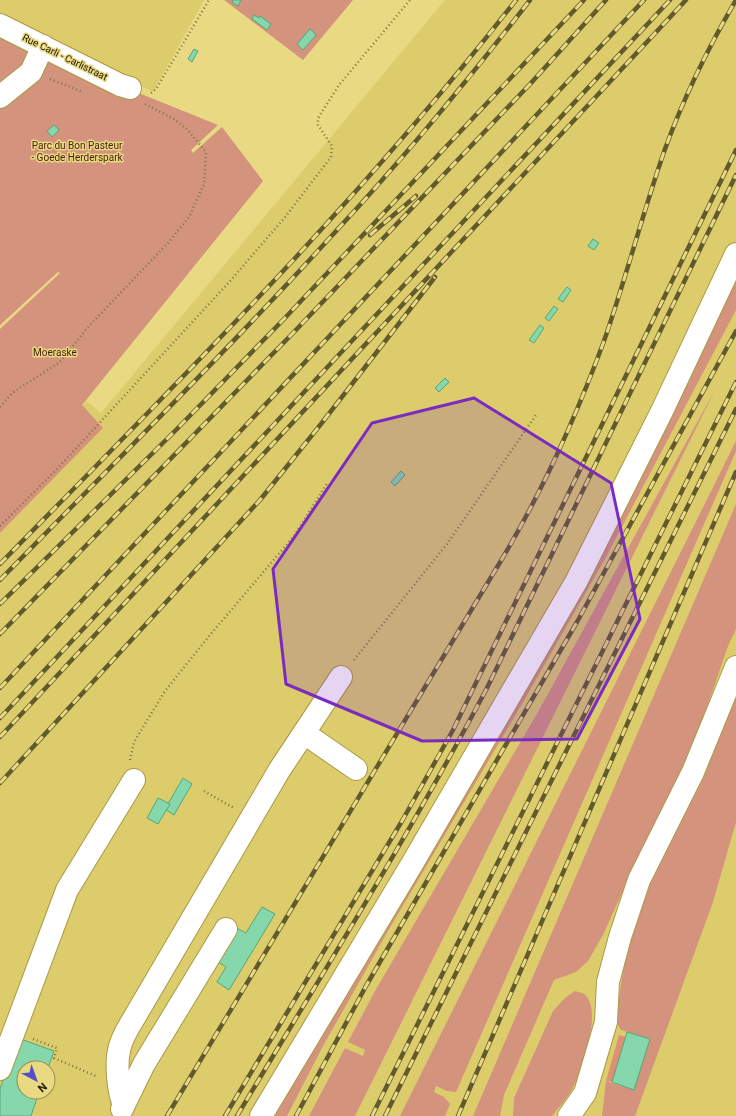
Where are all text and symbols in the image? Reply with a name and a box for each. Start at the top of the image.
street label: Rue Carli - Carlistraat [21,32,109,82]
park label: Parc du Bon Pasteur - Goede Herderspark [31,140,124,163]
park label: Moeraske [33,347,77,358]
north arrow [16,1060,56,1100]
text: N [35,1080,49,1095]

